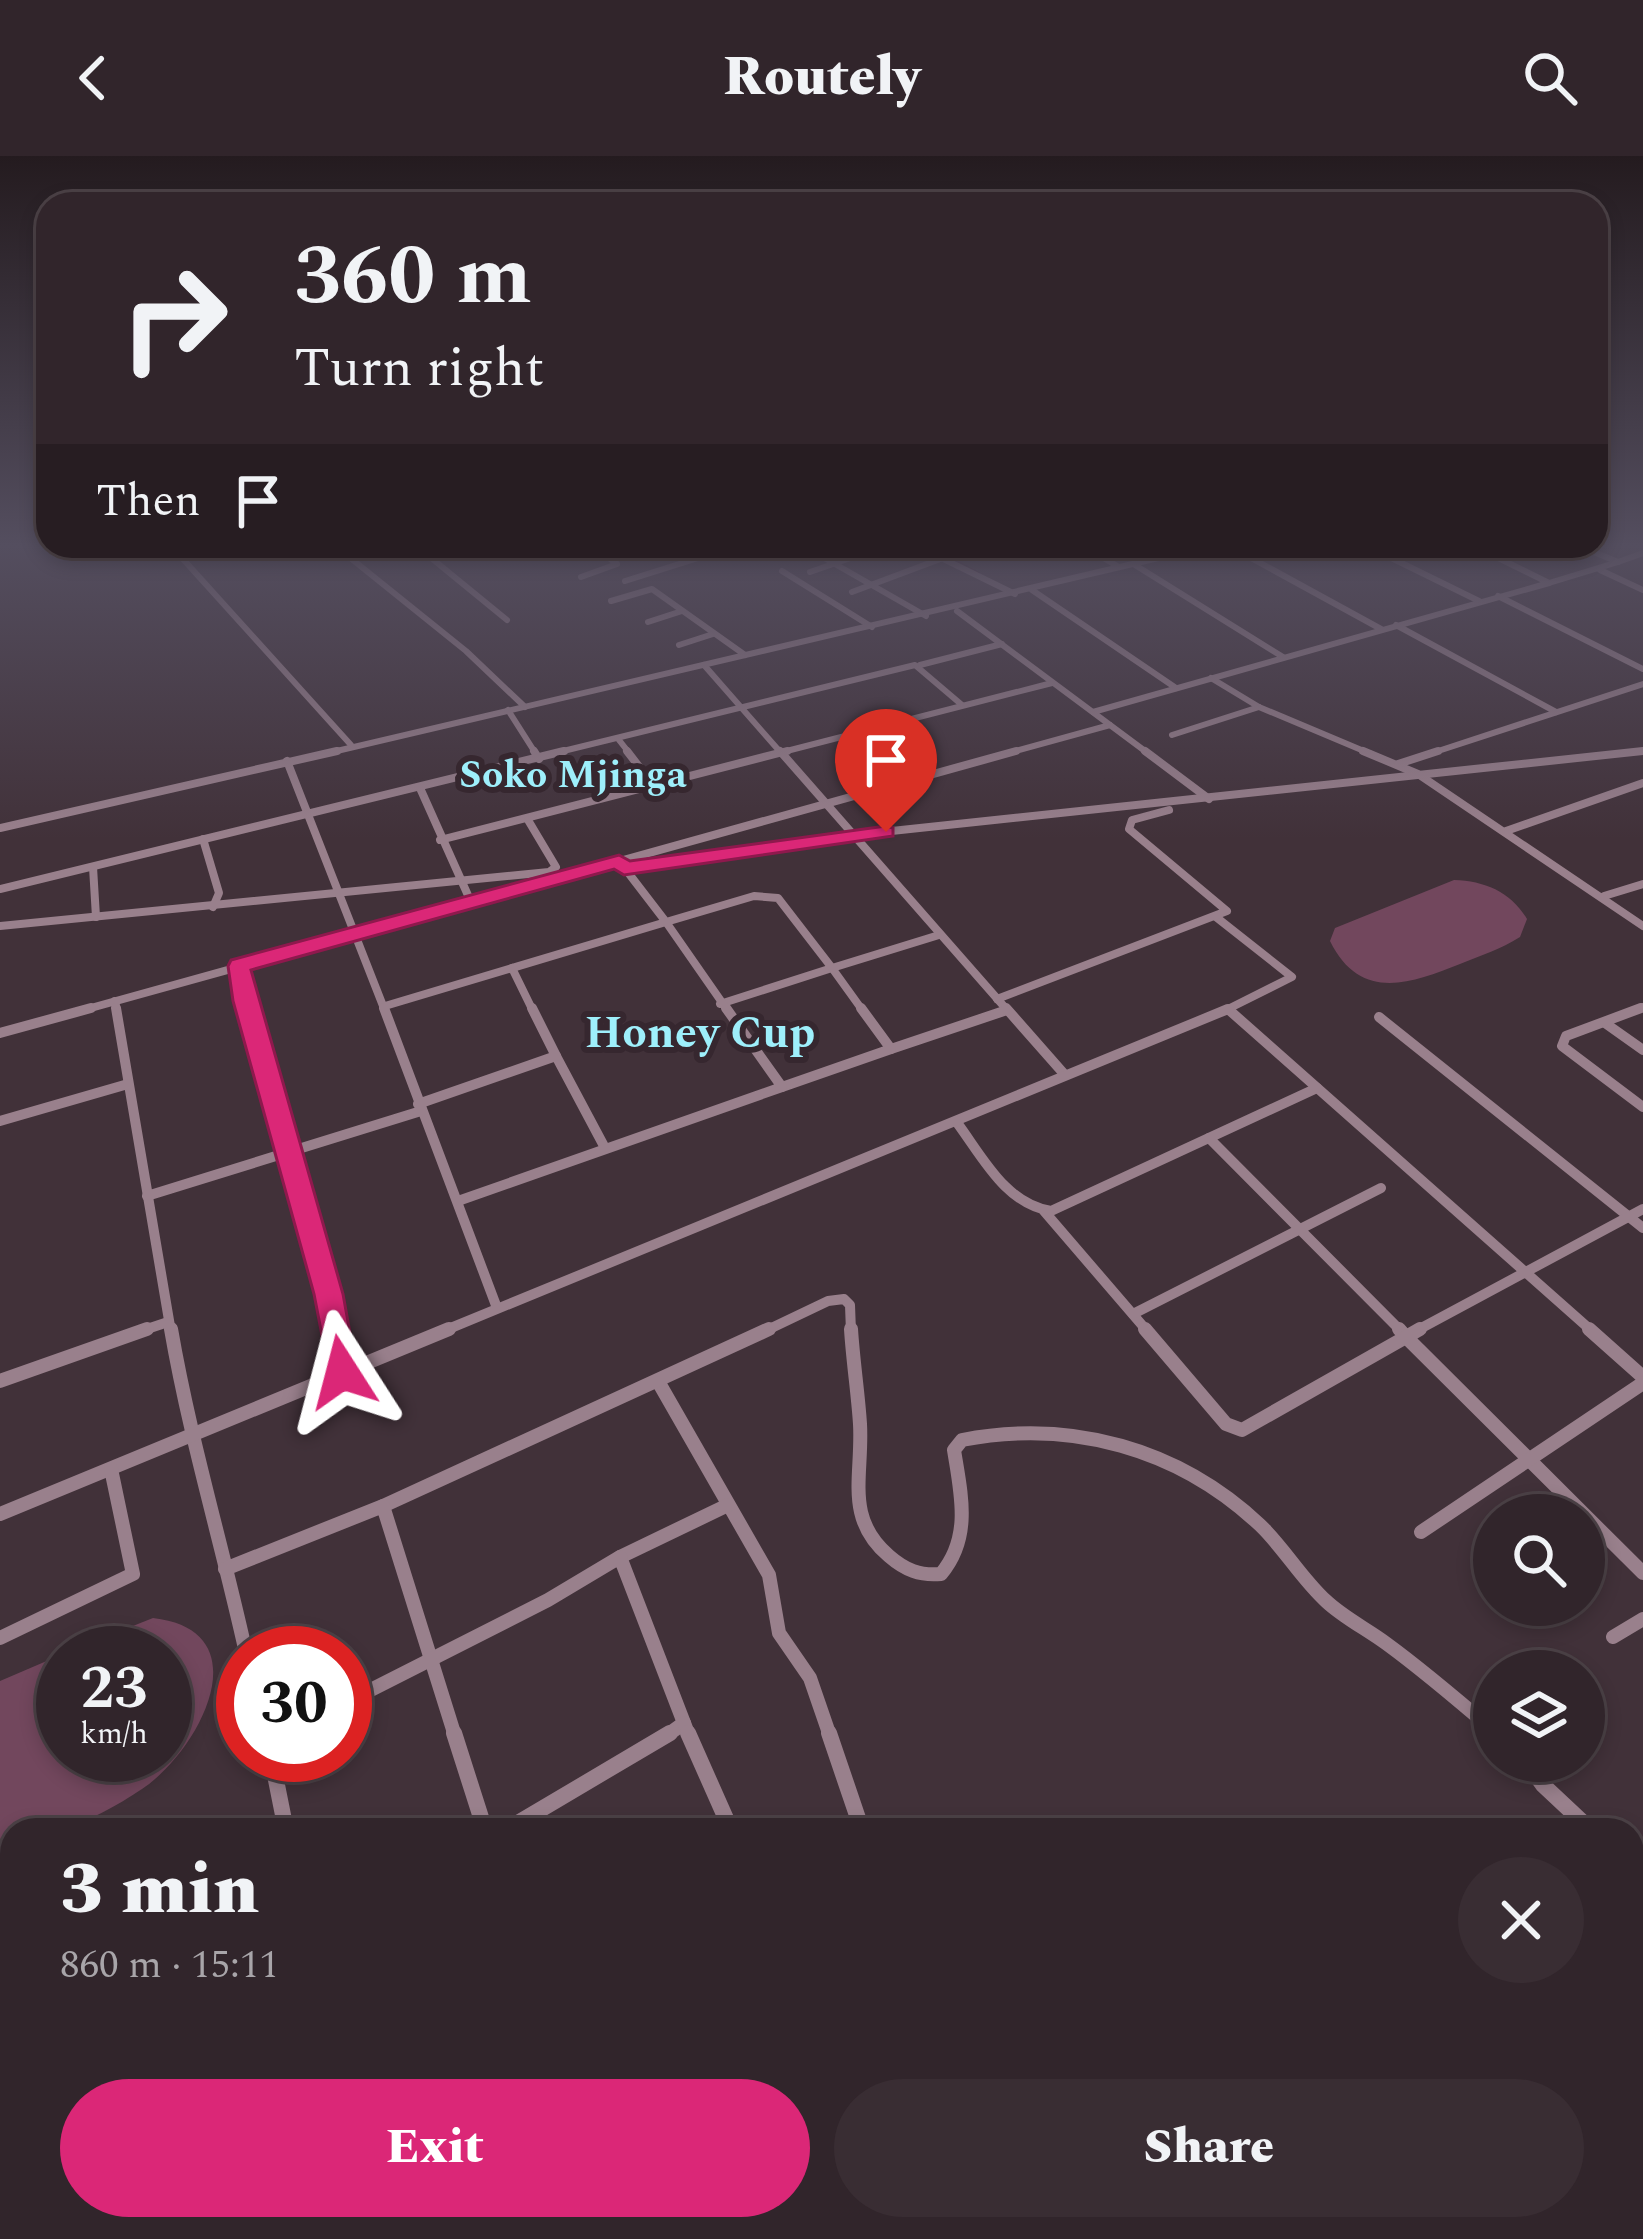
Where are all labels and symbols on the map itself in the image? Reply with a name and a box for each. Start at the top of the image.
pin [835,709,937,832]
district label: Soko Mjinga [459,746,687,805]
district label: Honey Cup [585,999,815,1068]
position arrow [279,1309,405,1435]
speed limit sign: 30 [216,1626,372,1782]

